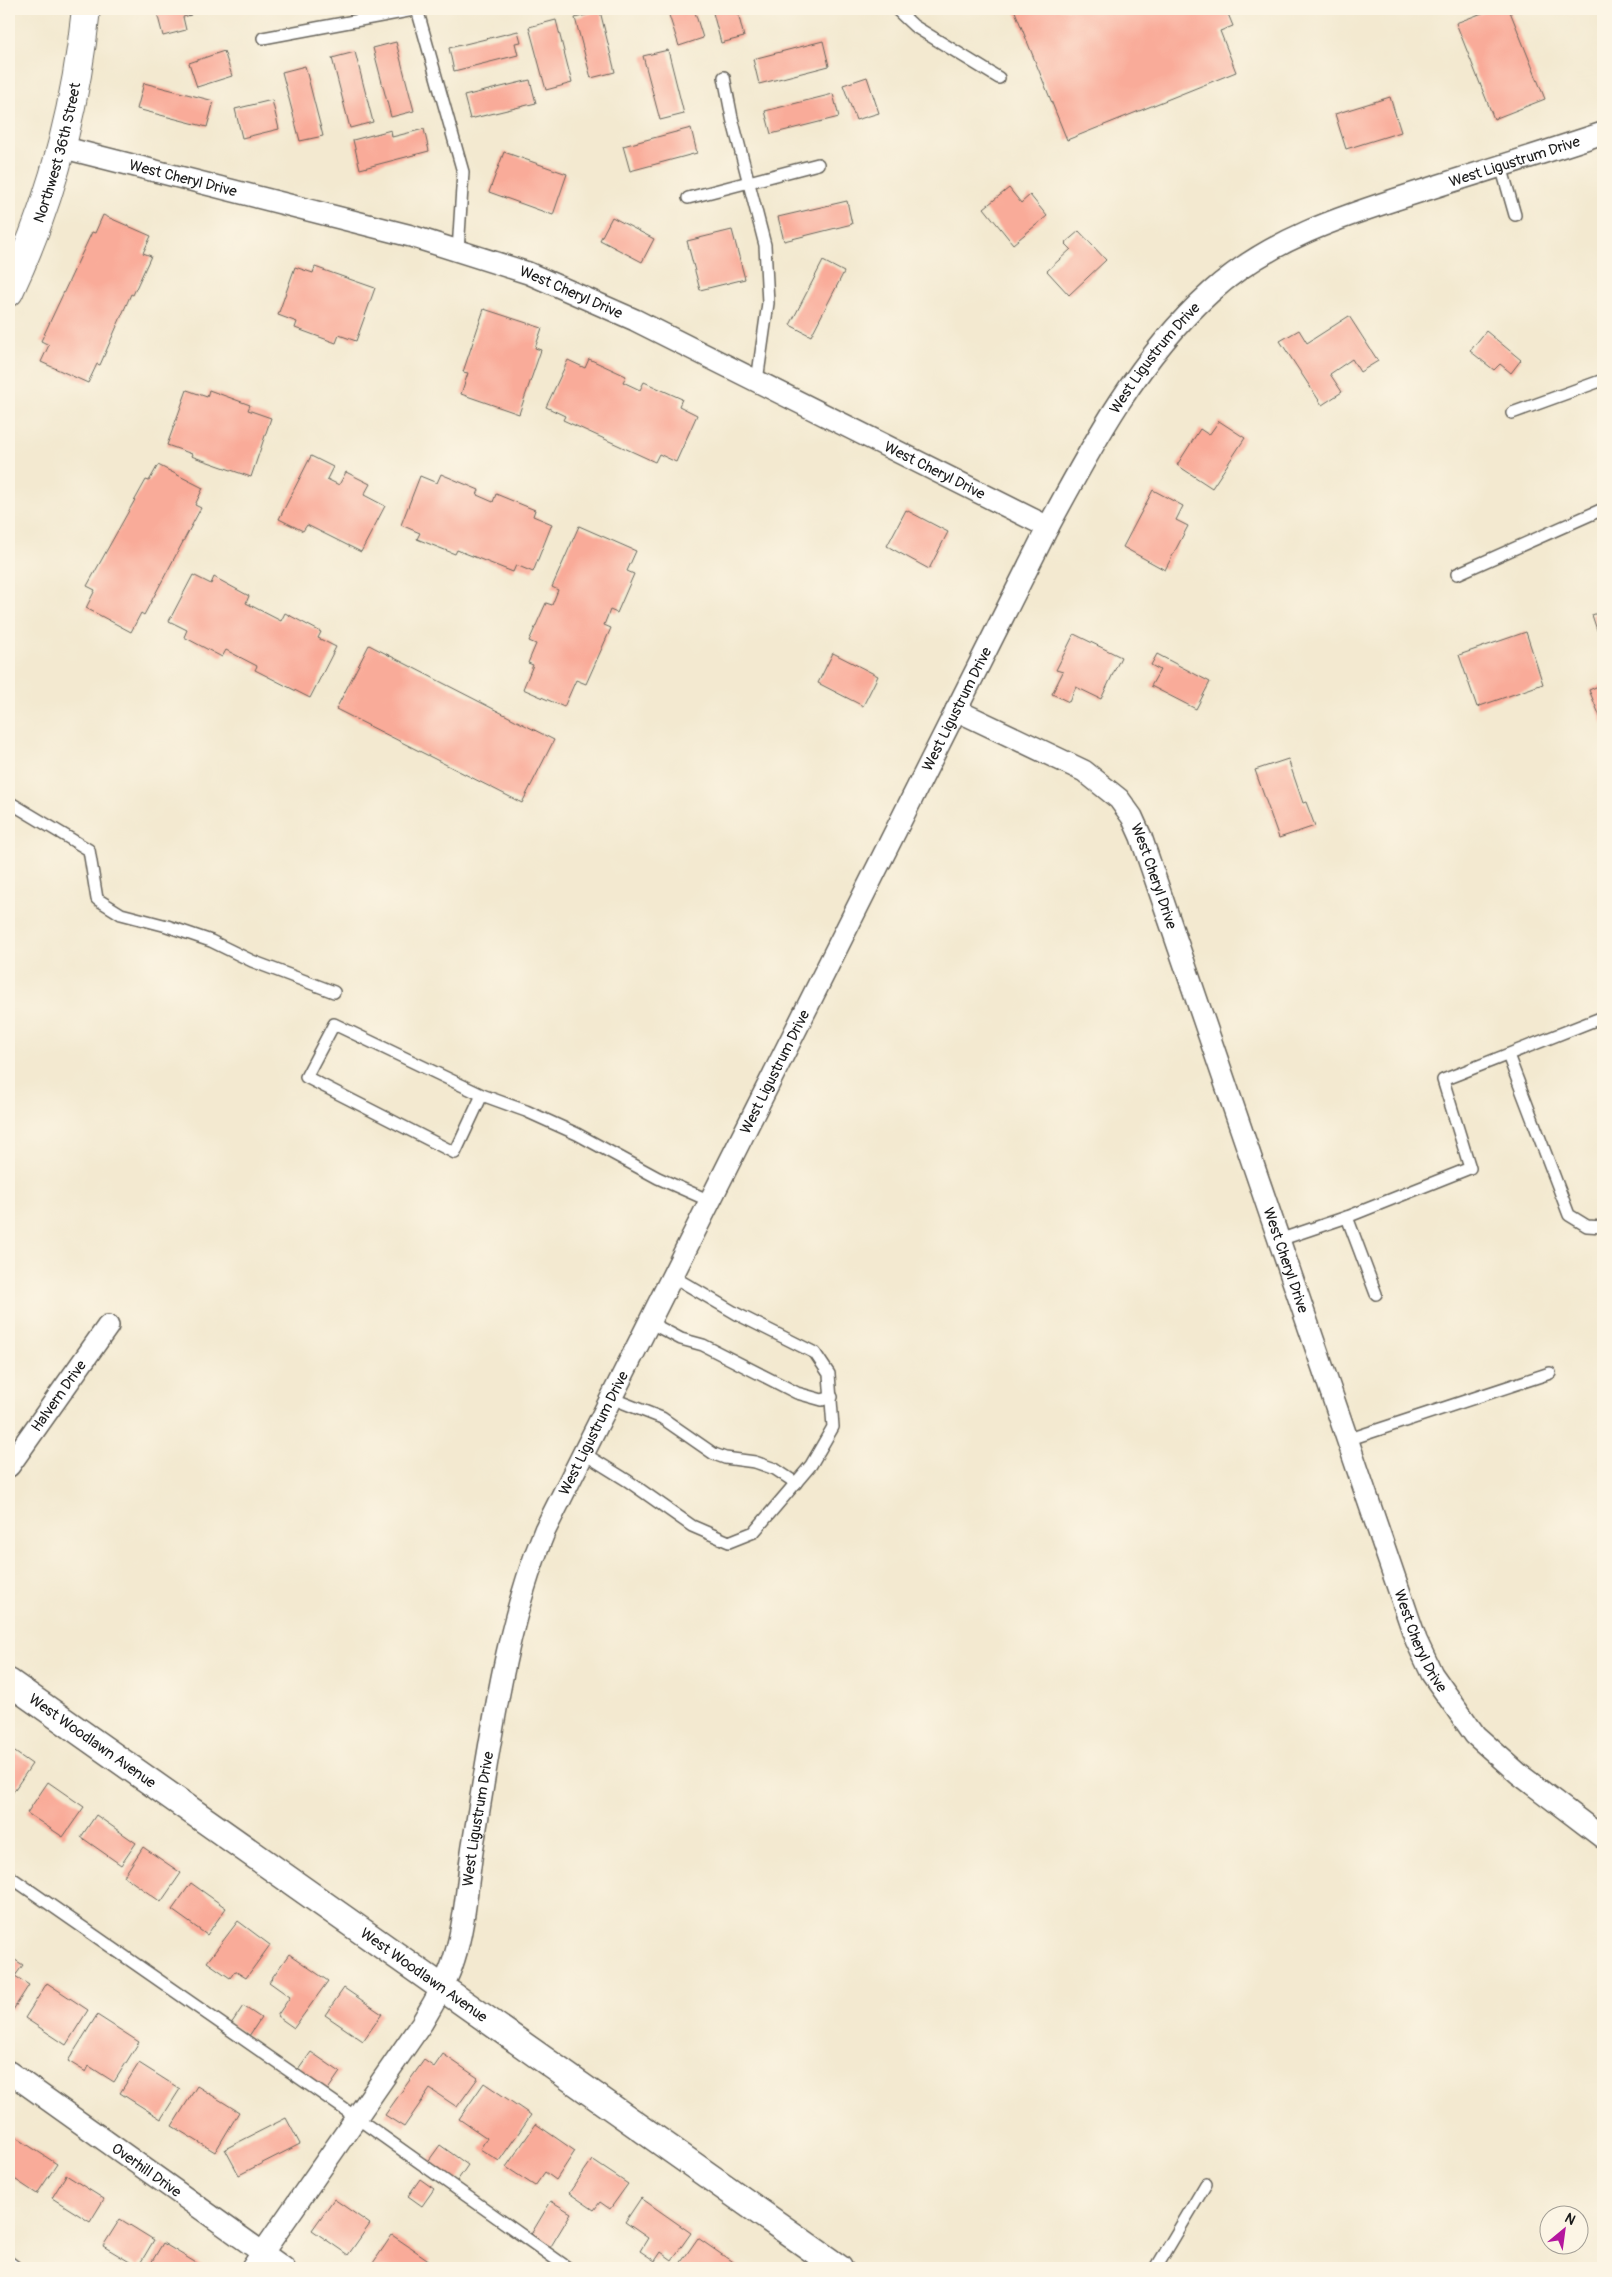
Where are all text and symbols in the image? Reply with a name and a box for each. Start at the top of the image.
street label: Northwest 36th Street [30,80,86,225]
street label: West Ligustrum Drive [1447,132,1583,192]
street label: West Cheryl Drive [127,156,240,202]
street label: West Cheryl Drive [517,262,626,324]
street label: West Ligustrum Drive [1106,298,1205,417]
street label: West Cheryl Drive [881,437,989,504]
street label: West Ligustrum Drive [918,643,997,774]
street label: West Cheryl Drive [1126,820,1181,932]
street label: West Ligustrum Drive [736,1006,815,1137]
street label: West Cheryl Drive [1259,1205,1313,1316]
street label: Halvern Drive [27,1356,91,1436]
street label: West Ligustrum Drive [555,1367,633,1498]
street label: West Cheryl Drive [1389,1587,1451,1697]
street label: West Woodlawn Avenue [25,1690,160,1793]
street label: West Ligustrum Drive [459,1750,498,1888]
street label: West Woodlawn Avenue [356,1924,491,2027]
street label: Overhill Drive [108,2139,185,2202]
north arrow [1540,2204,1590,2254]
text: N [1562,2209,1578,2229]

